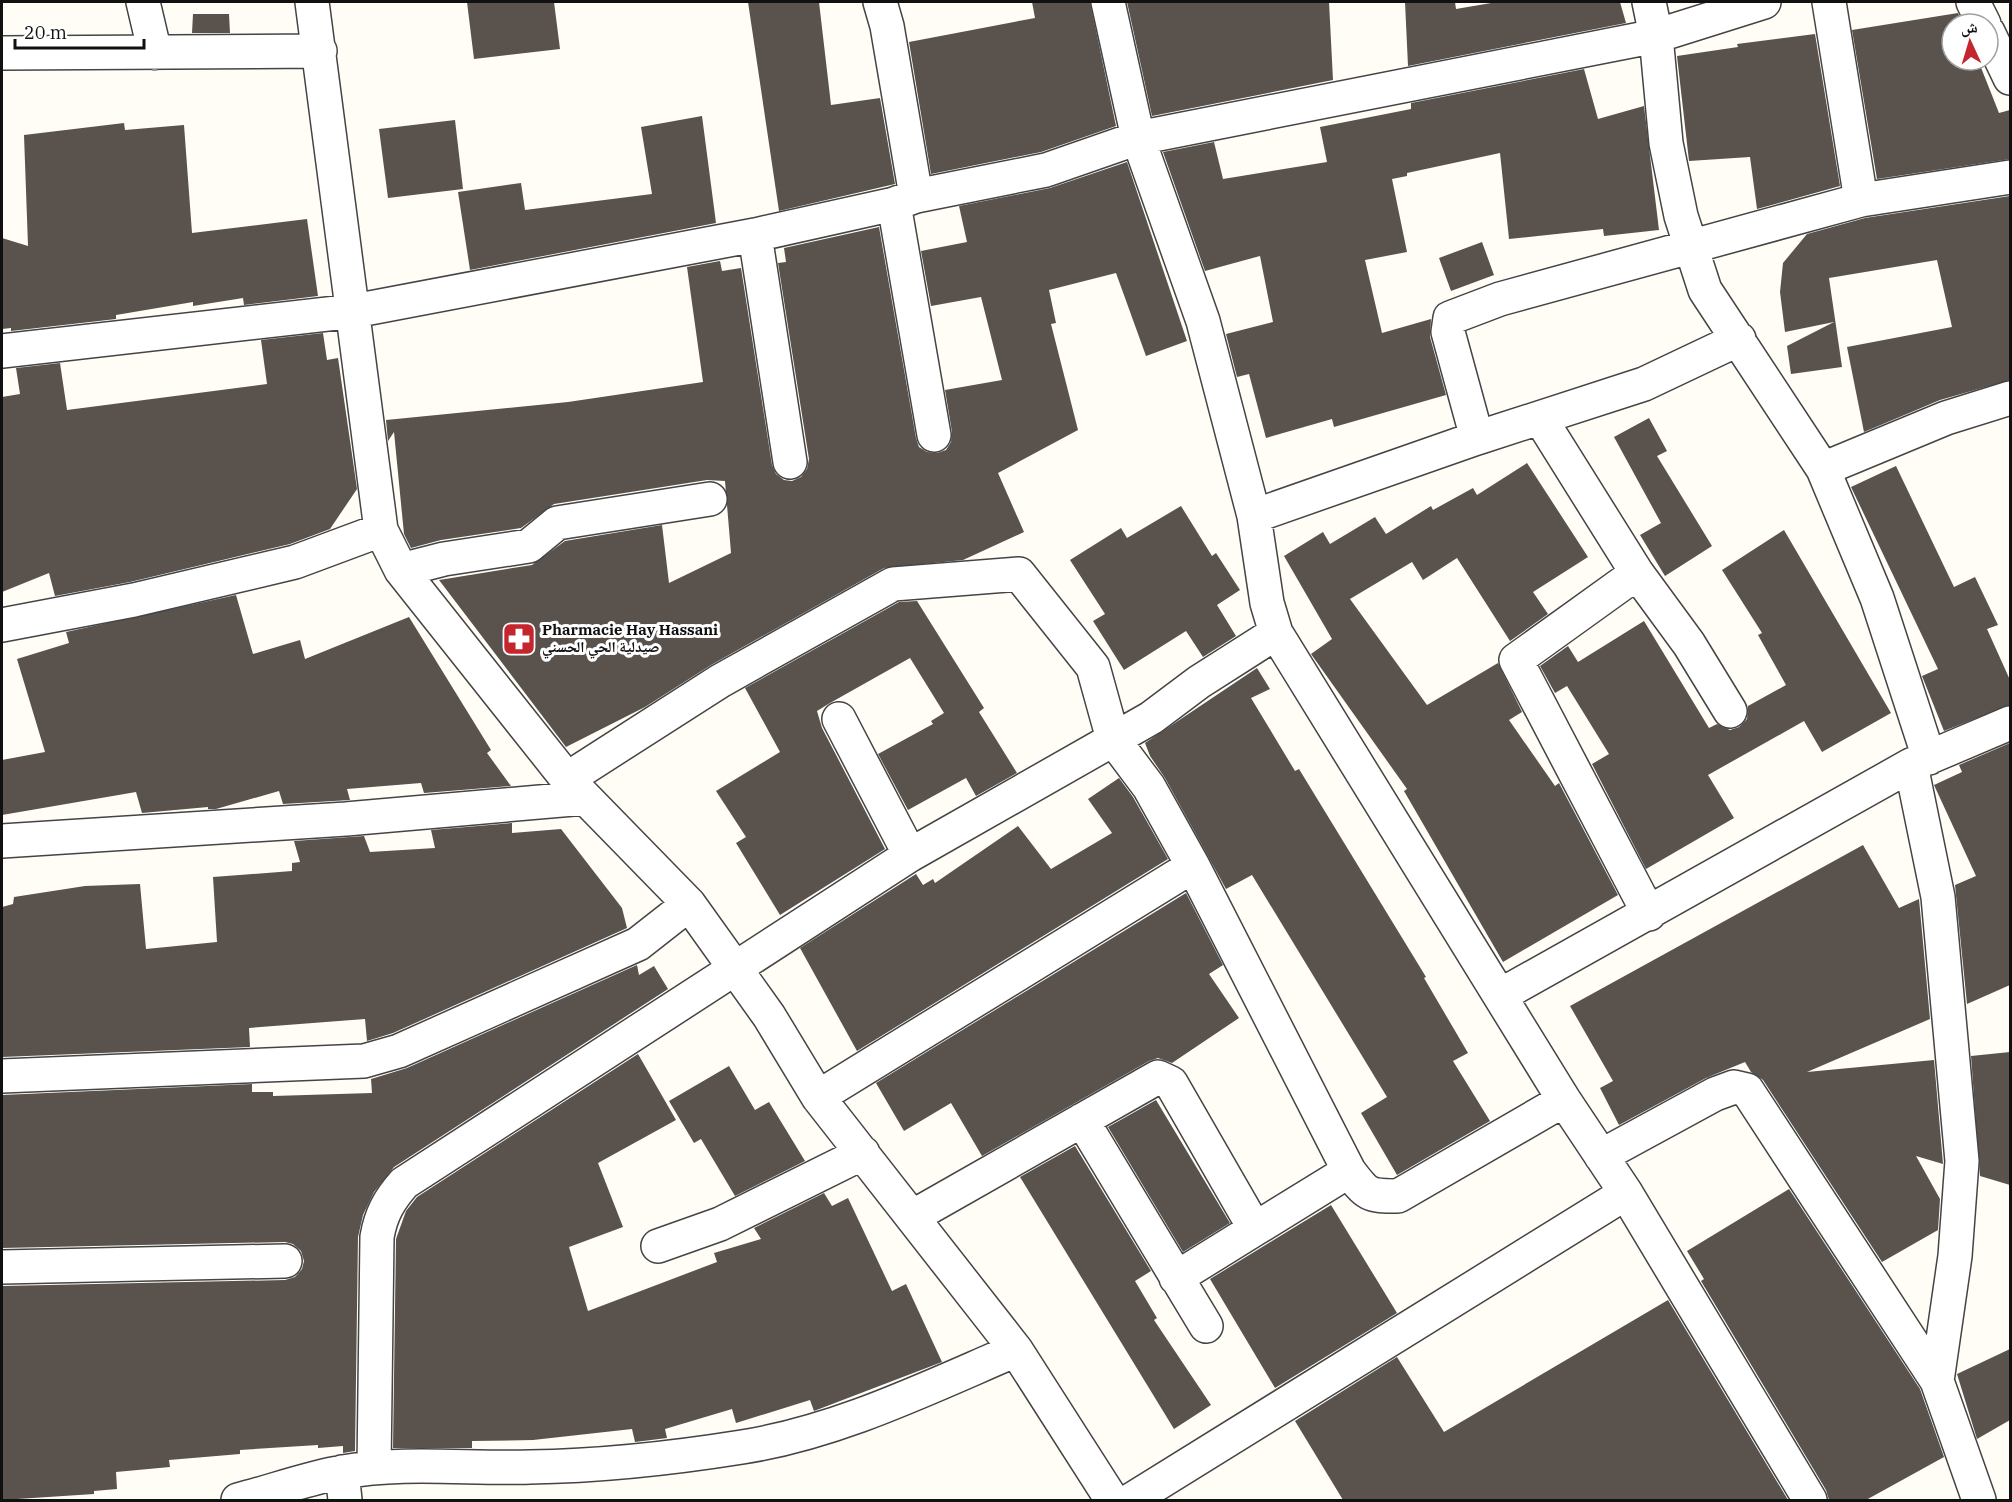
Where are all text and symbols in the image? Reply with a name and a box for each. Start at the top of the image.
scale bar [15,12,144,50]
north arrow [1940,12,2000,72]
text: ش [1960,16,1978,38]
text: 20 m [24,21,67,44]
place label: Pharmacie Hay Hassani صيدلية الحي الحسني [542,620,718,659]
pharmacy icon: Pharmacie Hay Hassani صيدلية الحي الحسني [501,621,537,657]

